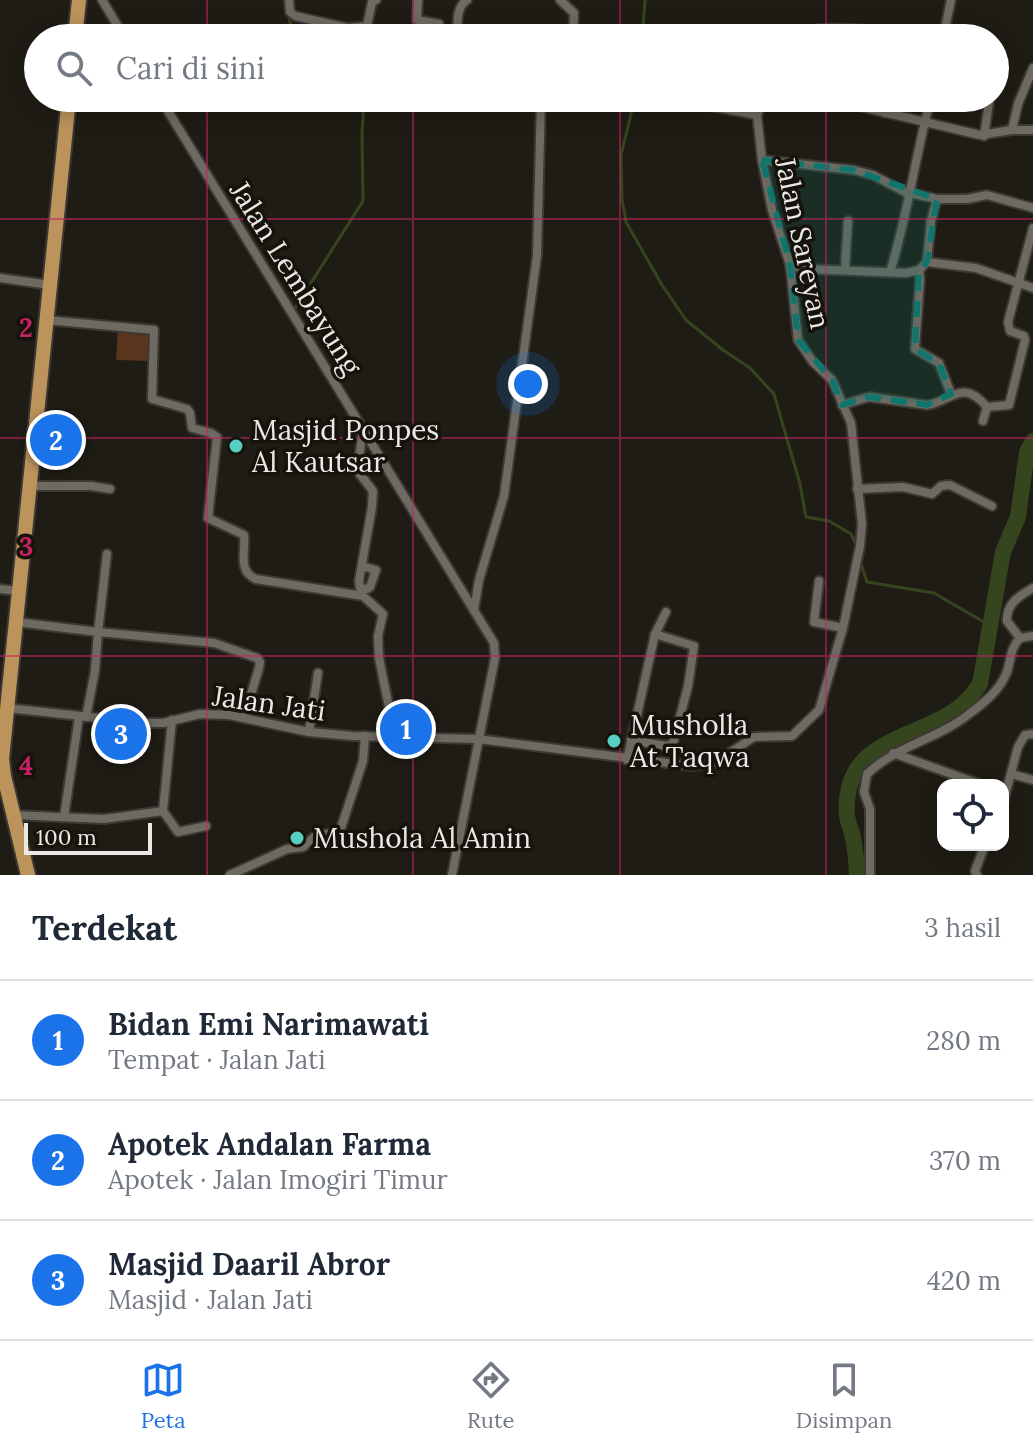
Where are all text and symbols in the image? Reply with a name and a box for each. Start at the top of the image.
search box [24,24,1009,112]
icon: search [52,46,96,90]
text: Cari di sini [116,49,265,87]
street label: Jalan Sareyan [767,153,839,332]
street label: Jalan Lembayung [221,174,370,382]
text: 2 [19,311,33,344]
your location [508,364,548,404]
pin: 2 [30,410,82,470]
place label: Masjid Ponpes Al Kautsar [251,412,439,480]
marker: Masjid Ponpes Al Kautsar [227,437,245,455]
text: 3 [19,530,33,563]
street label: Jalan Jati [209,677,328,729]
pin: 1 [380,699,432,759]
pin: 3 [95,704,147,764]
place label: Musholla At Taqwa [629,707,750,775]
marker: Musholla At Taqwa [605,732,623,750]
text: 4 [19,749,33,782]
map controls [937,779,1009,851]
button: locate [937,779,1009,851]
scale bar [24,819,152,855]
place label: Mushola Al Amin [313,820,531,856]
text: 100 m [36,823,97,851]
marker: Mushola Al Amin [288,829,306,847]
text: Terdekat [32,906,177,949]
text: 3 hasil [924,911,1001,944]
text: Bidan Emi Narimawati [108,1005,429,1043]
text: 1 [53,1024,63,1057]
text: 280 m [926,1024,1001,1057]
text: Tempat · Jalan Jati [108,1043,325,1076]
text: Apotek Andalan Farma [108,1125,431,1163]
text: 2 [51,1144,65,1177]
text: 370 m [929,1144,1001,1177]
text: Apotek · Jalan Imogiri Timur [108,1163,448,1196]
text: Masjid Daaril Abror [108,1245,390,1283]
text: 3 [51,1264,65,1297]
text: 420 m [927,1264,1001,1297]
text: Masjid · Jalan Jati [108,1283,313,1316]
tab: Peta [141,1358,185,1434]
tab: Rute [467,1358,514,1434]
tab: Disimpan [796,1358,892,1434]

